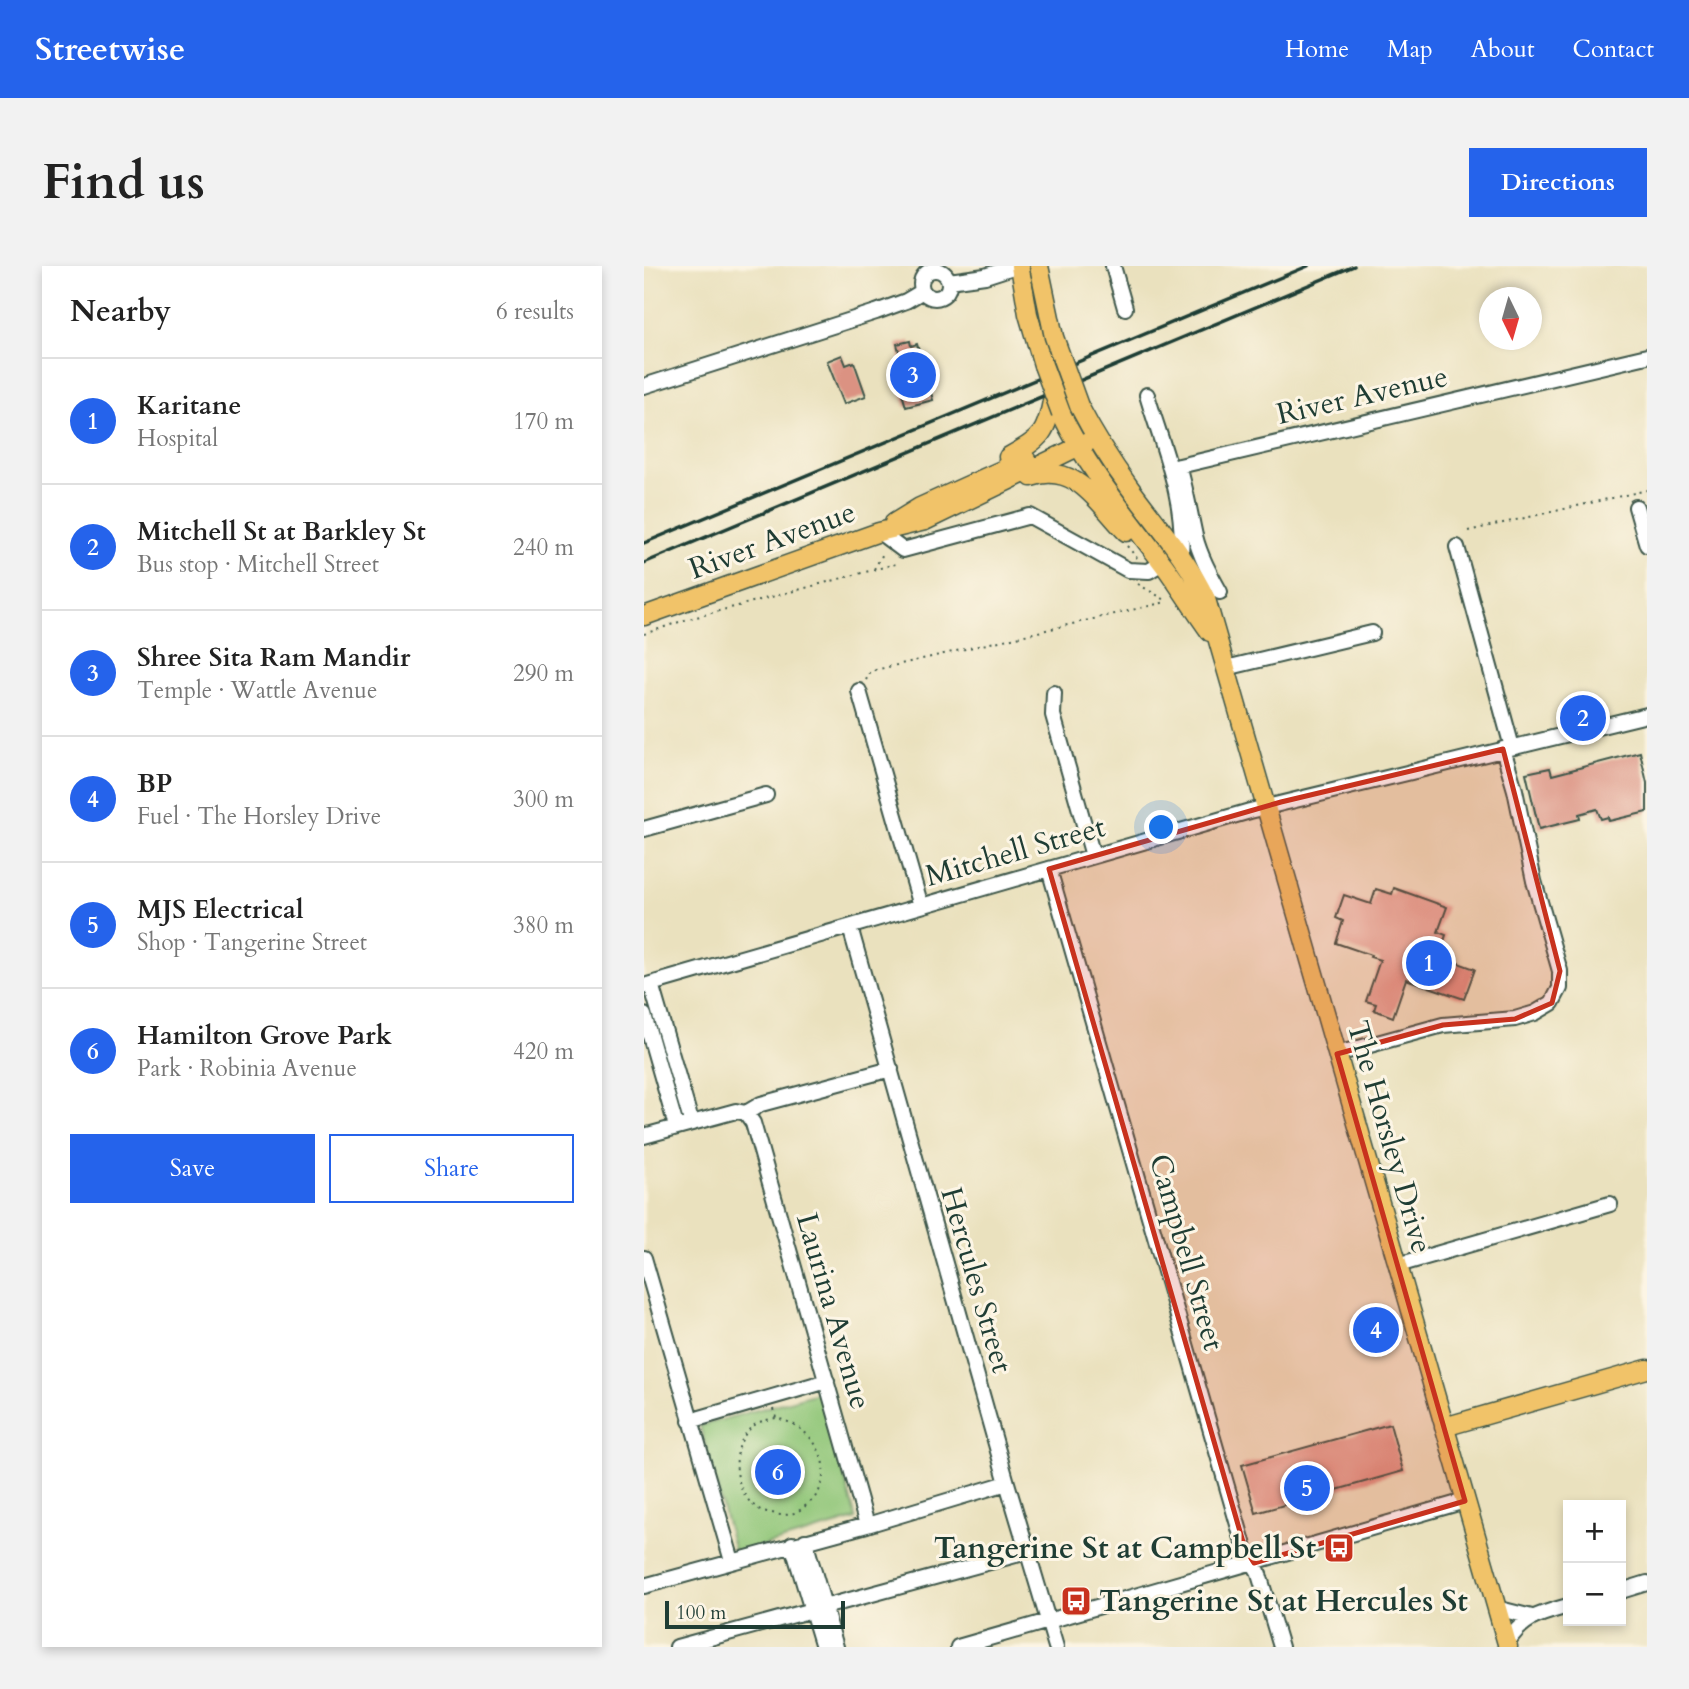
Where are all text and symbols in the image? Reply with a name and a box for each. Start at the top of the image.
text: Streetwise [35,27,185,72]
text: Home [1285,33,1349,66]
text: Map [1387,33,1433,66]
text: About [1471,33,1535,66]
text: Contact [1573,33,1654,66]
button: Directions [1469,148,1647,217]
text: Find us [42,149,205,216]
north arrow [1479,287,1542,350]
text: Nearby [70,291,171,332]
text: 6 results [496,296,574,327]
pin: 3 [890,349,936,401]
street label: River Avenue [1273,356,1452,435]
text: Karitane [137,388,241,423]
text: 1 [87,406,99,437]
text: 170 m [513,406,574,437]
text: Hospital [137,423,218,454]
street label: River Avenue [683,491,861,590]
text: Mitchell St at Barkley St [137,514,426,549]
text: 2 [87,532,99,563]
text: 240 m [513,532,574,563]
text: Bus stop · Mitchell Street [137,549,379,580]
text: Shree Sita Ram Mandir [137,640,410,675]
text: 3 [87,658,99,689]
text: 290 m [513,658,574,689]
text: Temple · Wattle Avenue [137,675,377,706]
pin: 2 [1560,692,1606,744]
text: BP [137,766,172,801]
text: 4 [87,784,99,815]
text: 300 m [513,784,574,815]
text: Fuel · The Horsley Drive [137,801,381,832]
street label: Mitchell Street [920,806,1110,897]
your location [1144,810,1178,844]
text: MJS Electrical [137,892,304,927]
text: 5 [87,910,99,941]
text: 380 m [513,910,574,941]
text: Shop · Tangerine Street [137,927,367,958]
pin: 1 [1406,937,1452,989]
street label: The Horsley Drive [1337,1016,1442,1258]
text: Hamilton Grove Park [137,1018,392,1053]
text: 6 [87,1036,99,1067]
text: 420 m [513,1036,574,1067]
text: Park · Robinia Avenue [137,1053,357,1084]
button: Save [70,1134,315,1203]
button: Share [329,1134,574,1203]
street label: Campbell Street [1139,1149,1234,1356]
street label: Hercules Street [930,1183,1023,1378]
street label: Laurina Avenue [786,1208,881,1414]
pin: 4 [1353,1304,1399,1356]
pin: 6 [755,1446,801,1498]
pin: 5 [1284,1462,1330,1514]
map controls [1563,1500,1626,1626]
button: + [1563,1500,1626,1563]
place label: Tangerine St at Campbell St [934,1528,1316,1569]
bus stop icon: Tangerine St at Campbell St [1322,1531,1356,1565]
button: − [1563,1563,1626,1626]
place label: Tangerine St at Hercules St [1099,1581,1468,1622]
bus stop icon: Tangerine St at Hercules St [1059,1584,1093,1618]
scale bar [665,1598,845,1630]
text: 100 m [676,1600,726,1626]

